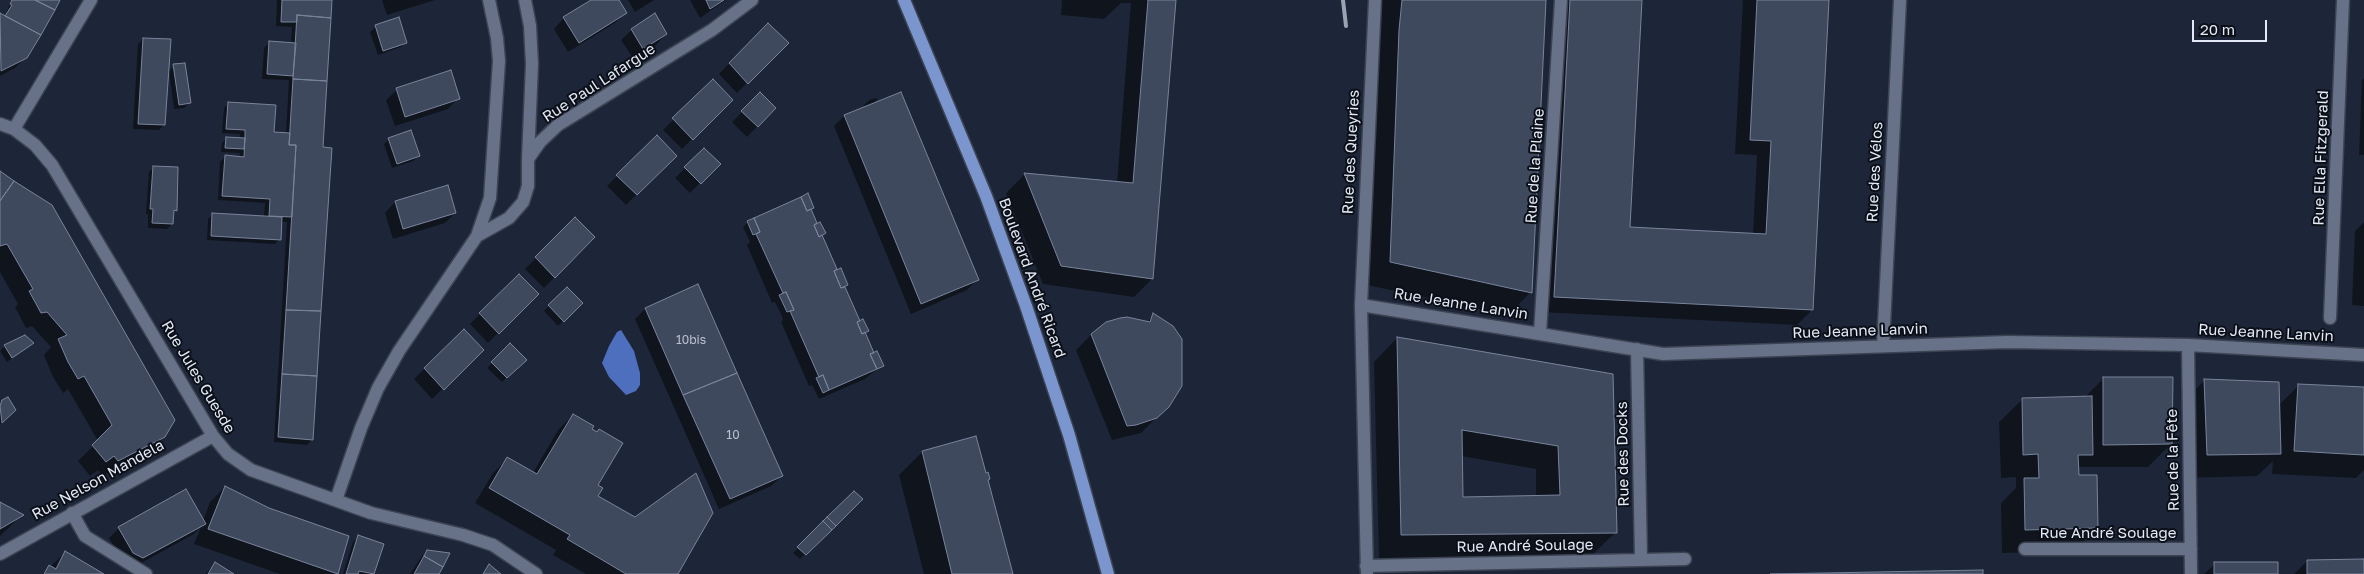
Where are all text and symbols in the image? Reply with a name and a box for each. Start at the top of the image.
scale bar [2194,10,2269,42]
text: 20 m [2200,20,2235,38]
street label: Rue Paul Lafargue [539,40,659,126]
street label: Rue des Queyries [1339,89,1363,215]
street label: Rue Ella Fitzgerald [2310,90,2332,226]
street label: Rue de la Plaine [1522,108,1548,224]
street label: Rue des Vélos [1863,121,1887,223]
street label: Boulevard André Ricard [995,196,1069,360]
street label: Rue Jeanne Lanvin [1393,285,1529,323]
street label: Rue Jules Guesde [157,317,239,437]
street label: Rue Jeanne Lanvin [1792,320,1928,342]
street label: Rue Jeanne Lanvin [2198,320,2334,346]
house number: 10bis [676,333,706,347]
street label: Rue des Docks [1613,401,1633,507]
street label: Rue de la Fête [2163,409,2183,511]
house number: 10 [726,428,740,442]
street label: Rue Nelson Mandela [29,436,167,524]
street label: Rue André Soulage [2040,524,2176,542]
street label: Rue André Soulage [1456,536,1594,556]

